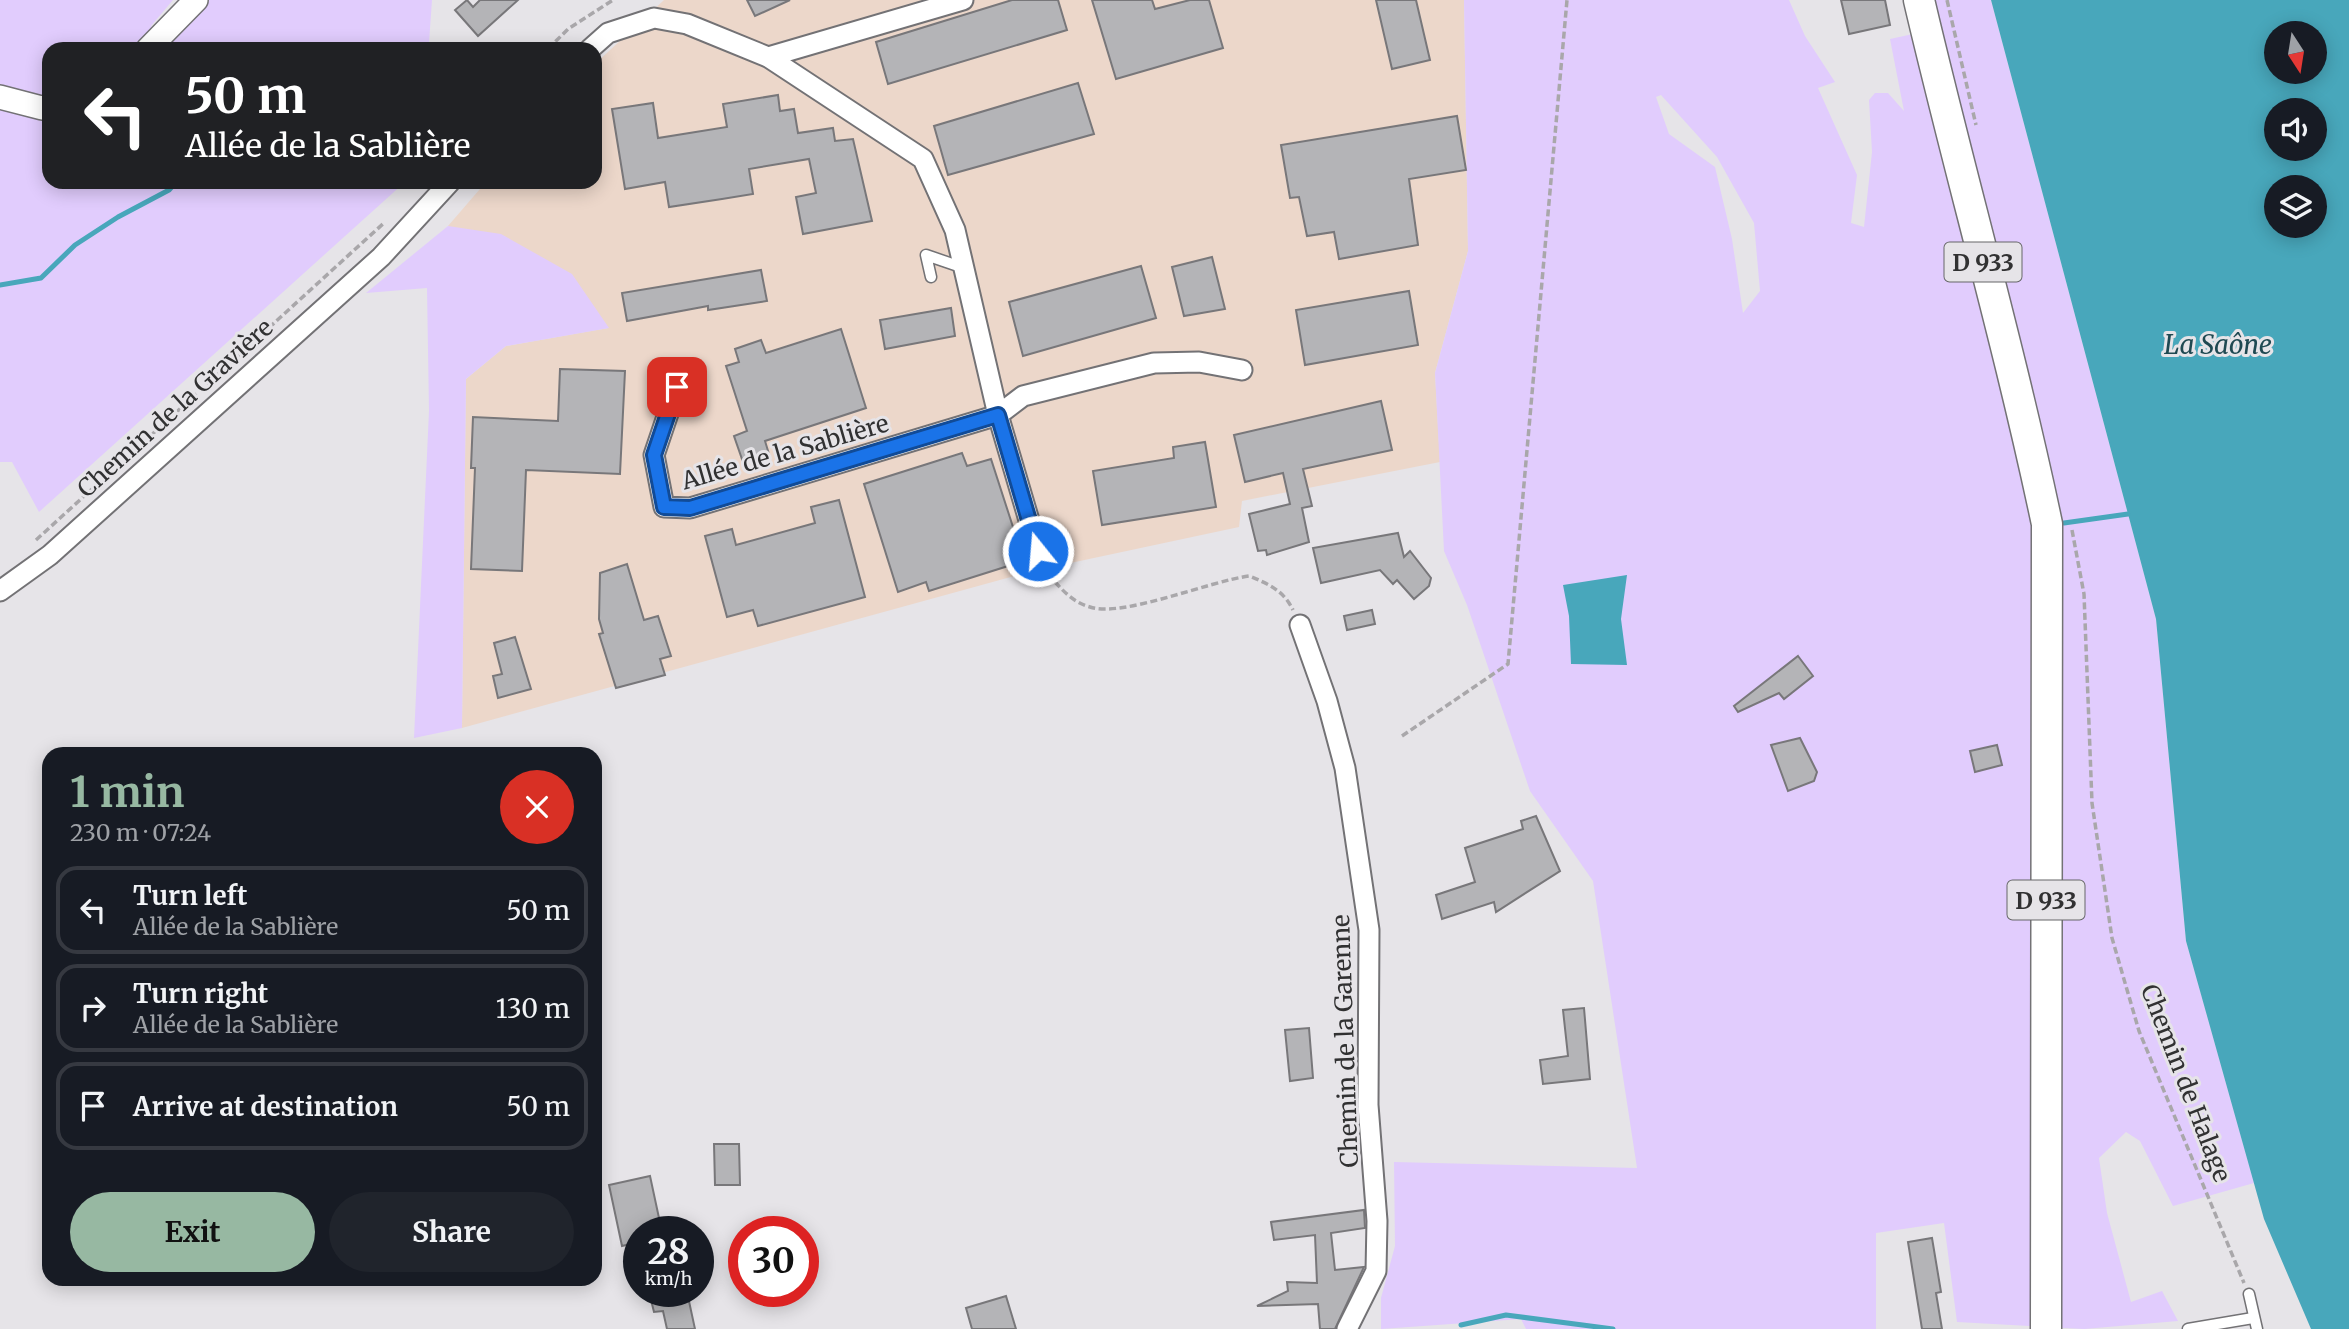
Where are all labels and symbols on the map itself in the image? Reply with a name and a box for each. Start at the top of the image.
north arrow [2264,21,2328,84]
road number: D 933 [1944,243,2022,282]
street label: Chemin de la Gravière [71,312,279,504]
water label: La Saône [2164,328,2272,361]
pin [647,357,707,417]
street label: Allée de la Sablière [677,408,892,497]
position arrow [1001,514,1075,588]
road number: D 933 [2008,880,2084,920]
street label: Chemin de la Garenne [1325,914,1365,1168]
street label: Chemin de Halage [2134,980,2238,1186]
speed limit sign: 30 [728,1216,819,1307]

